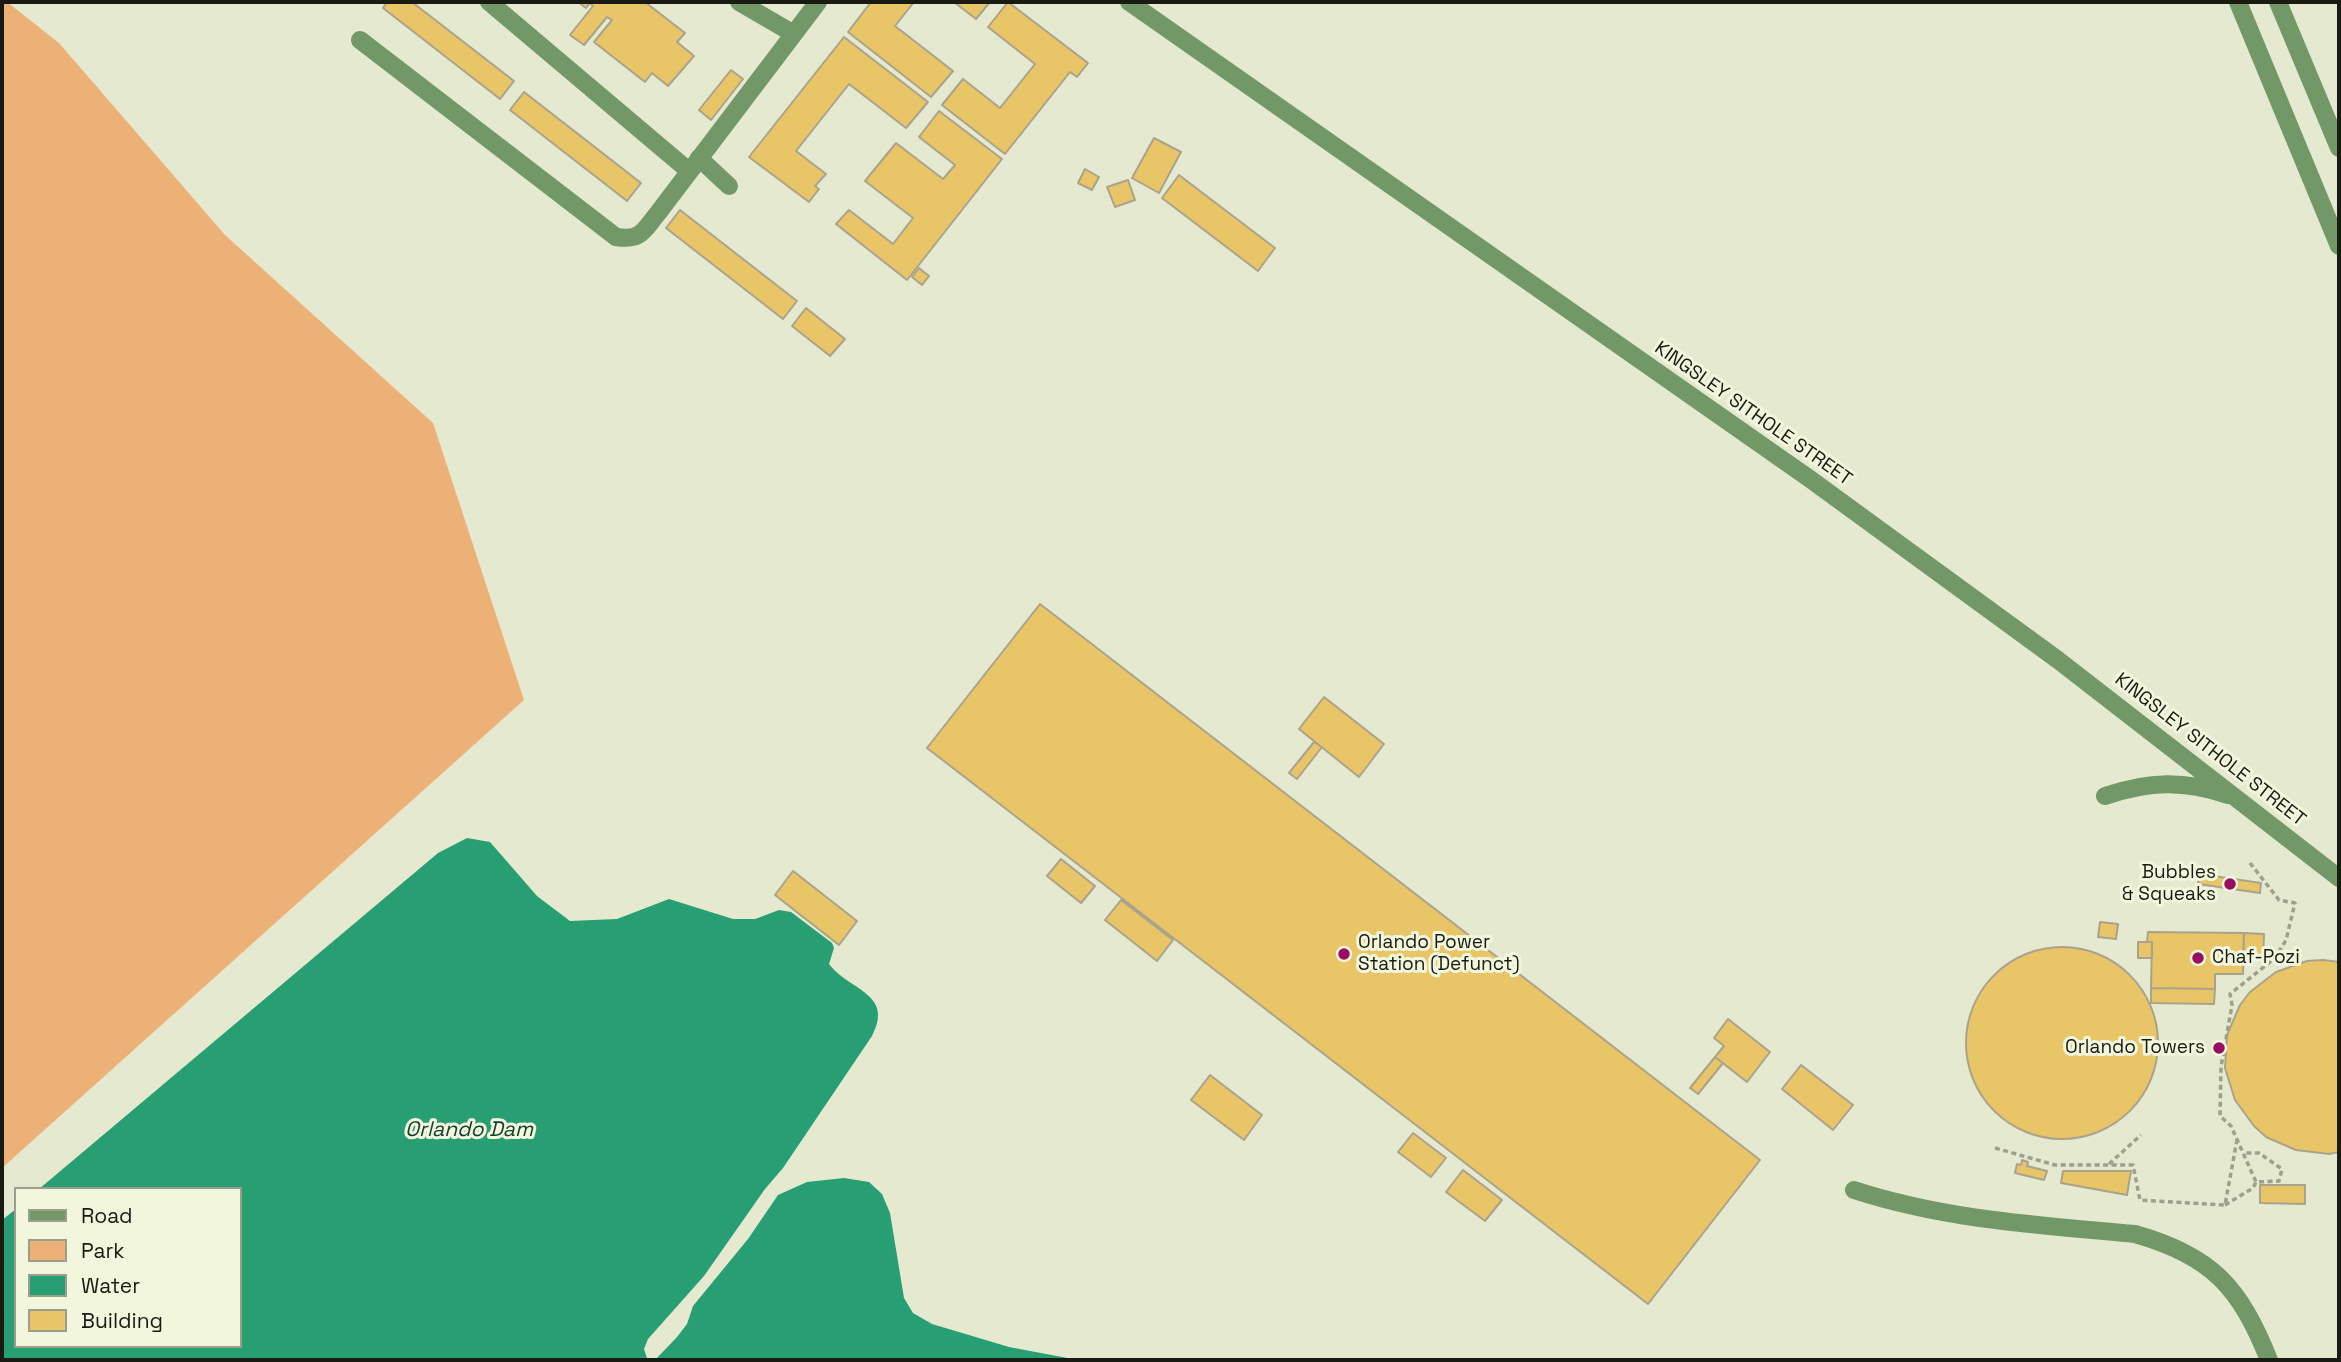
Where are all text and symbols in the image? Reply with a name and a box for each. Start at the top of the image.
street label: KINGSLEY SITHOLE STREET [1650,337,1856,491]
street label: KINGSLEY SITHOLE STREET [2110,668,2310,832]
place label: Bubbles & Squeaks [2122,862,2216,906]
marker: Bubbles & Squeaks [2222,876,2238,892]
place label: Orlando Power Station (Defunct) [1358,932,1520,976]
marker: Orlando Power Station (Defunct) [1336,946,1352,962]
place label: Chaf-Pozi [2212,947,2300,969]
marker: Chaf-Pozi [2190,950,2206,966]
place label: Orlando Towers [2065,1037,2205,1059]
marker: Orlando Towers [2211,1040,2227,1056]
water label: Orlando Dam [405,1117,533,1143]
legend [14,1187,242,1348]
text: Road [81,1202,133,1229]
text: Park [81,1237,125,1264]
text: Water [81,1272,140,1299]
text: Building [81,1307,163,1334]

